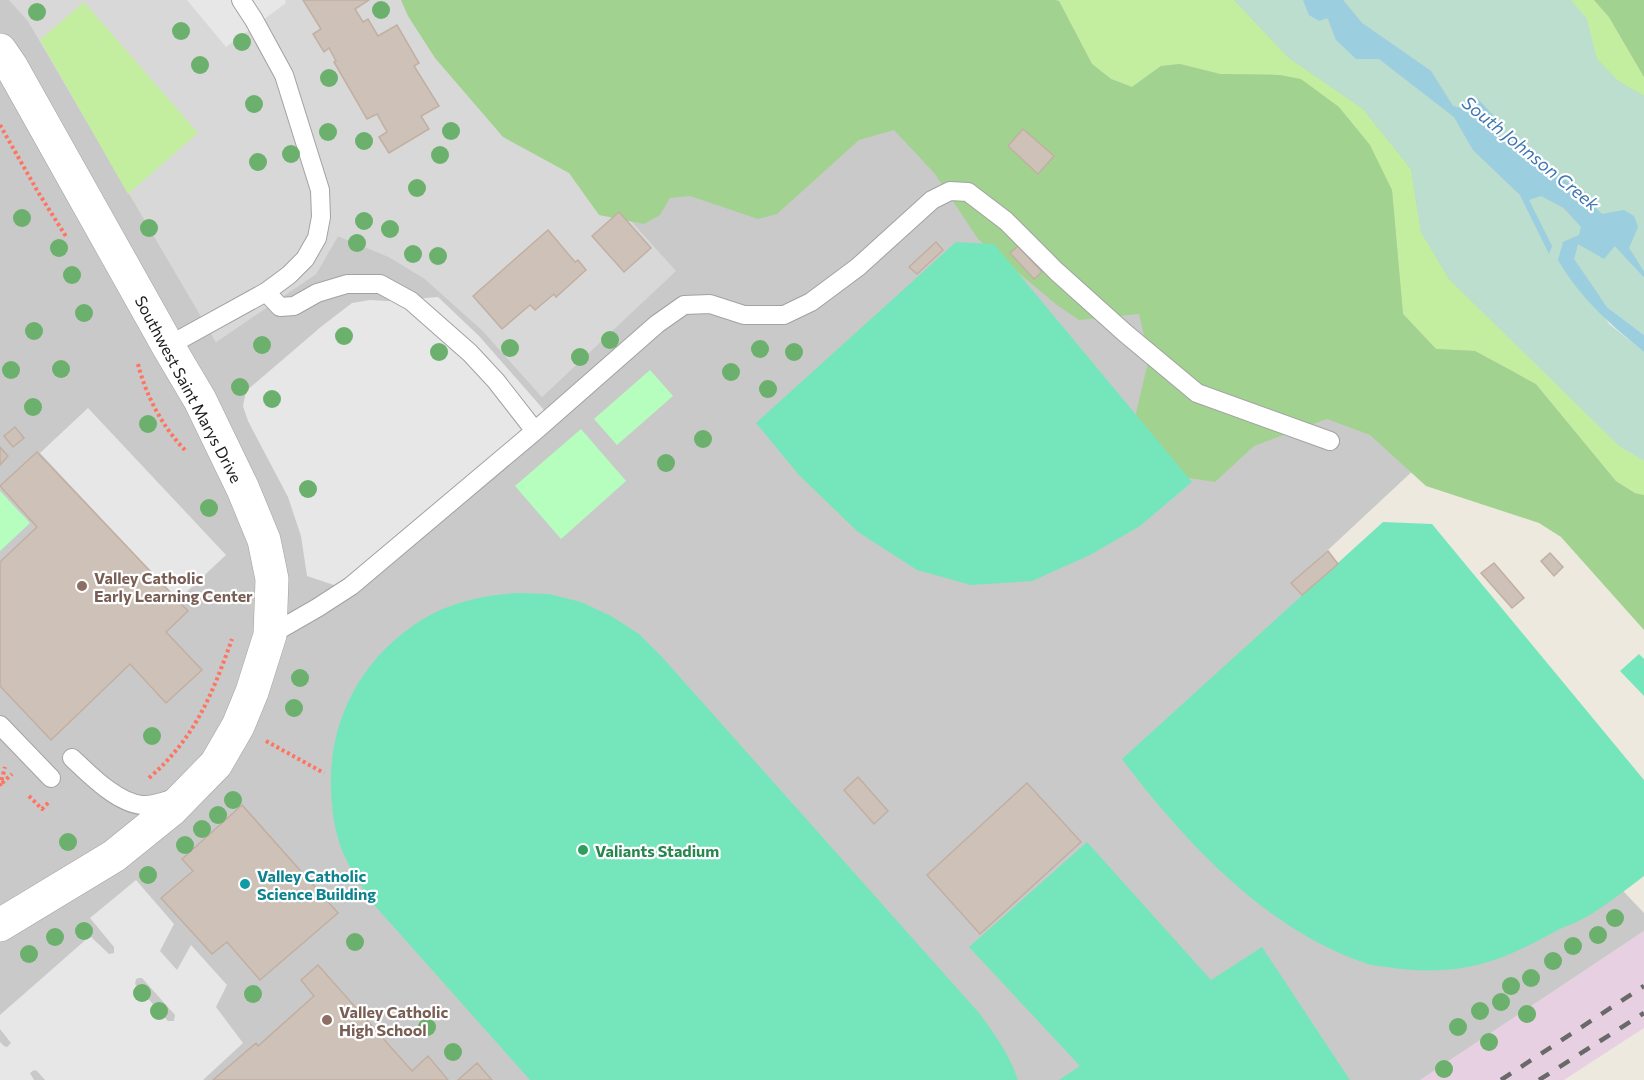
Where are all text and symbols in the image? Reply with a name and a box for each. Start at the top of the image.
water label: South Johnson Creek [1458,91,1605,216]
street label: Southwest Saint Marys Drive [132,292,246,486]
place label: Valley Catholic Early Learning Center [94,568,253,605]
marker: Valley Catholic Early Learning Center [75,579,89,593]
place label: Valiants Stadium [595,841,719,860]
marker: Valiants Stadium [576,843,590,857]
place label: Valley Catholic Science Building [257,866,376,903]
marker: Valley Catholic Science Building [238,877,252,891]
place label: Valley Catholic High School [339,1002,448,1039]
marker: Valley Catholic High School [320,1013,334,1027]

